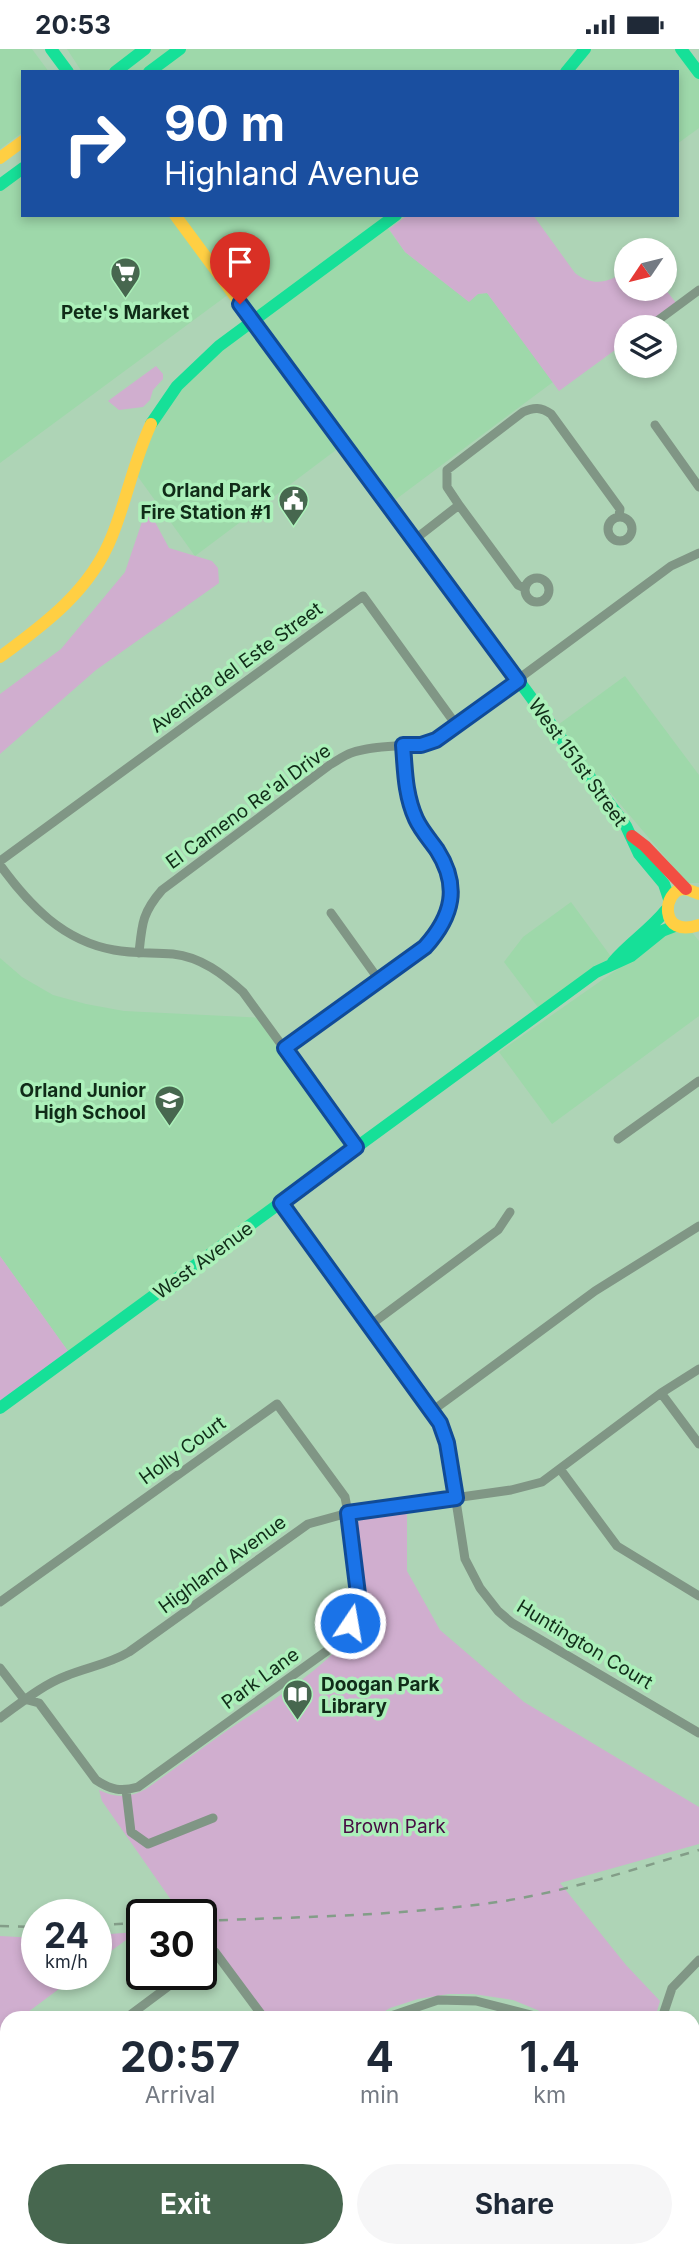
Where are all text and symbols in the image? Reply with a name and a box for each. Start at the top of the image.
text: 20:53 [35,9,111,40]
text: 90 m [164,94,285,153]
icon: right [49,98,140,189]
text: Highland Avenue [164,154,420,193]
pin [210,232,270,304]
north arrow [614,238,677,301]
map controls [614,238,677,378]
icon: arrive [221,243,259,281]
supermarket icon: Pete's Market [108,256,142,300]
place label: Pete's Market [61,301,189,324]
button: layers [614,315,677,378]
place label: Orland Park Fire Station #1 [140,479,271,524]
public building icon: Orland Park Fire Station #1 [277,484,311,528]
street label: Avenida del Este Street [146,597,327,738]
street label: West 151st Street [523,694,632,831]
street label: El Cameno Re'al Drive [162,739,335,874]
place label: Orland Junior High School [20,1079,146,1124]
school or university icon: Orland Junior High School [152,1084,186,1128]
street label: West Avenue [149,1217,257,1304]
street label: Holly Court [135,1411,230,1489]
street label: Highland Avenue [154,1510,290,1618]
position arrow [313,1586,387,1660]
street label: Huntington Court [513,1595,657,1694]
street label: Park Lane [217,1643,303,1714]
place label: Doogan Park Library [321,1673,440,1718]
library icon: Doogan Park Library [281,1678,315,1722]
park label: Brown Park [342,1815,446,1838]
speed limit sign: 30 [126,1899,217,1990]
text: 24 [44,1914,89,1956]
text: km/h [45,1951,88,1972]
text: 20:57 [120,2031,240,2082]
text: 4 [366,2031,394,2082]
text: 1.4 [519,2031,580,2082]
text: Arrival [145,2081,215,2109]
text: min [360,2081,399,2109]
text: km [533,2081,566,2109]
button: Exit [28,2164,343,2244]
button: Share [357,2164,672,2244]

